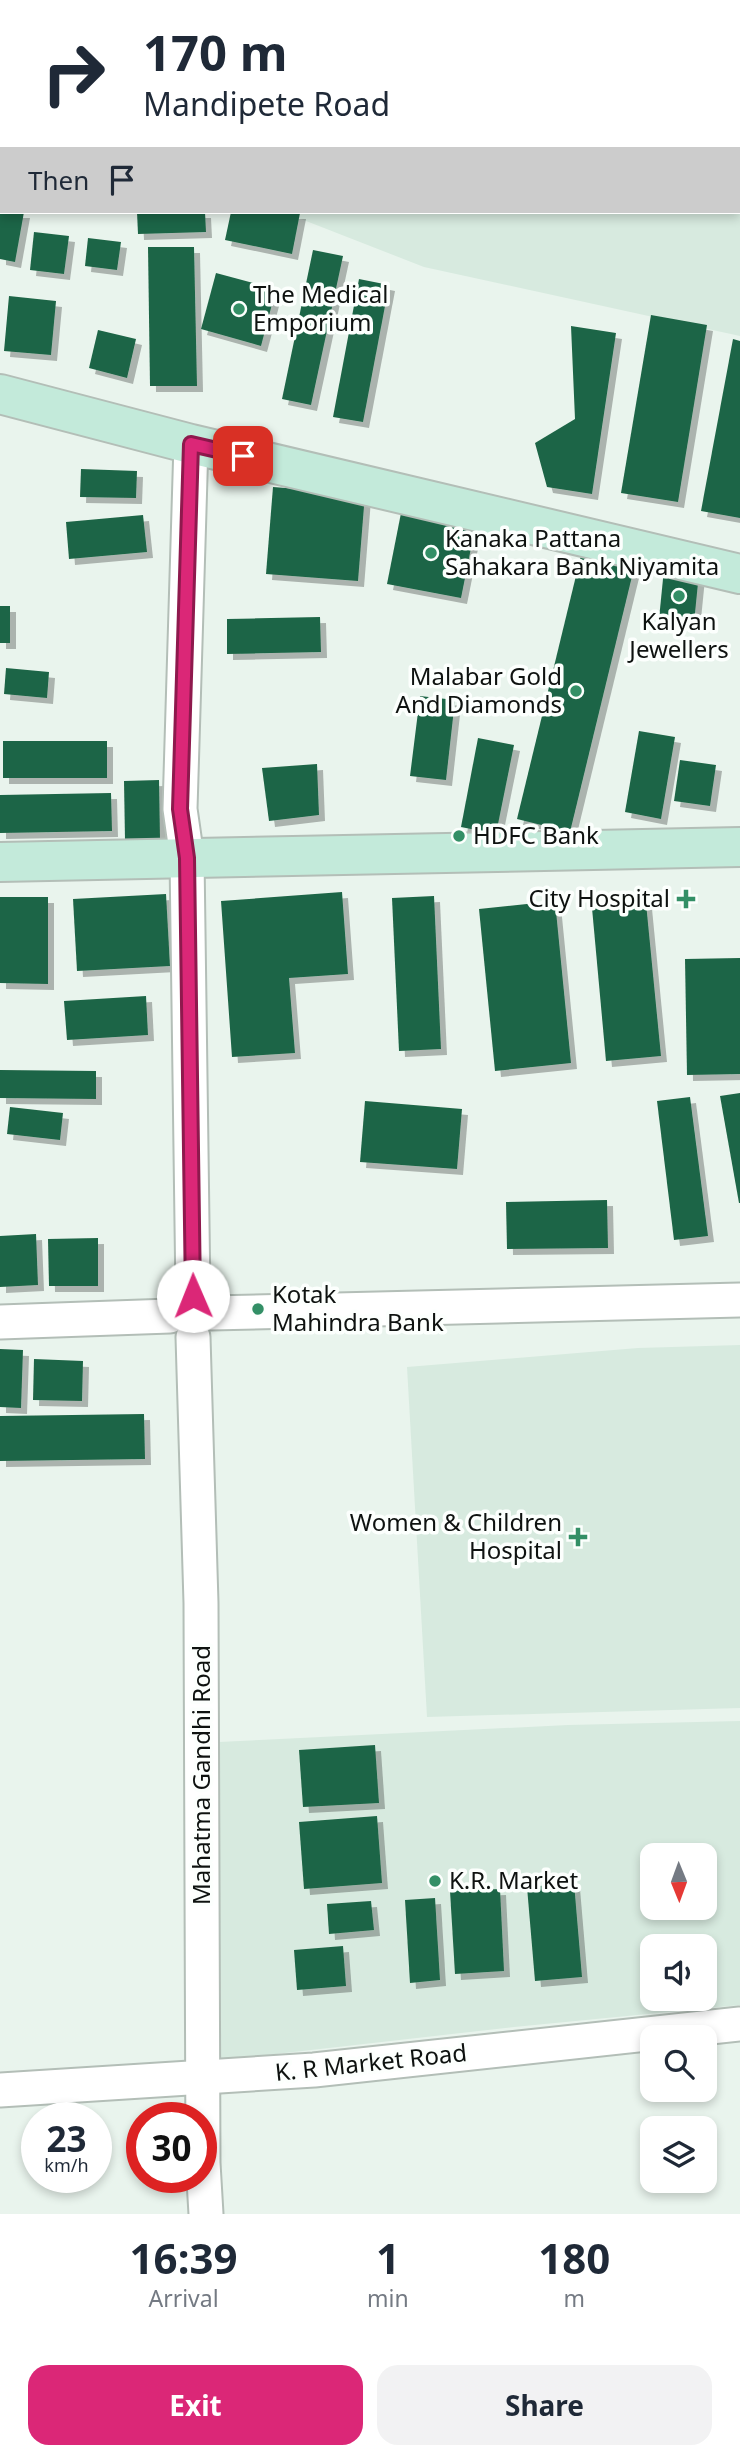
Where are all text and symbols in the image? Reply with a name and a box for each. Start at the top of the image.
text: 170 m [143,19,288,85]
icon: right [28,28,119,119]
text: Mandipete Road [143,82,390,125]
icon: arrive [103,161,141,199]
text: Then [28,162,89,198]
place label: The Medical Emporium [253,277,388,338]
marker: The Medical Emporium [231,301,247,317]
pin [213,426,273,486]
icon: arrive [224,437,262,475]
place label: Kanaka Pattana Sahakara Bank Niyamita [445,521,719,582]
marker: Kanaka Pattana Sahakara Bank Niyamita [423,545,439,561]
marker: Kalyan Jewellers [671,588,687,604]
place label: Kalyan Jewellers [627,604,729,665]
place label: Malabar Gold And Diamonds [396,659,562,720]
marker: Malabar Gold And Diamonds [568,683,584,699]
place label: HDFC Bank [473,818,599,851]
marker: HDFC Bank [451,828,467,844]
place label: City Hospital [528,881,670,914]
marker: City Hospital [676,889,696,909]
position arrow [156,1259,230,1333]
place label: Kotak Mahindra Bank [272,1277,444,1338]
marker: Kotak Mahindra Bank [250,1301,266,1317]
place label: Women & Children Hospital [350,1505,562,1566]
marker: Women & Children Hospital [568,1527,588,1547]
street label: Mahatma Gandhi Road [184,1645,217,1905]
north arrow [640,1843,718,1920]
map controls [640,1843,717,2193]
place label: K.R. Market [449,1863,578,1896]
marker: K.R. Market [427,1873,443,1889]
button: sound [640,1934,717,2011]
button: search [640,2025,717,2102]
street label: K. R Market Road [273,2035,468,2088]
speed limit sign: 30 [126,2102,217,2193]
text: 23 [46,2115,87,2162]
button: layers [640,2116,717,2193]
text: km/h [44,2153,89,2177]
text: 16:39 [130,2229,237,2286]
text: 1 [376,2229,400,2286]
text: 180 [538,2229,610,2286]
text: Arrival [148,2282,219,2314]
text: min [367,2282,409,2314]
text: m [564,2282,585,2314]
button: Exit [28,2365,363,2445]
button: Share [377,2365,712,2445]

